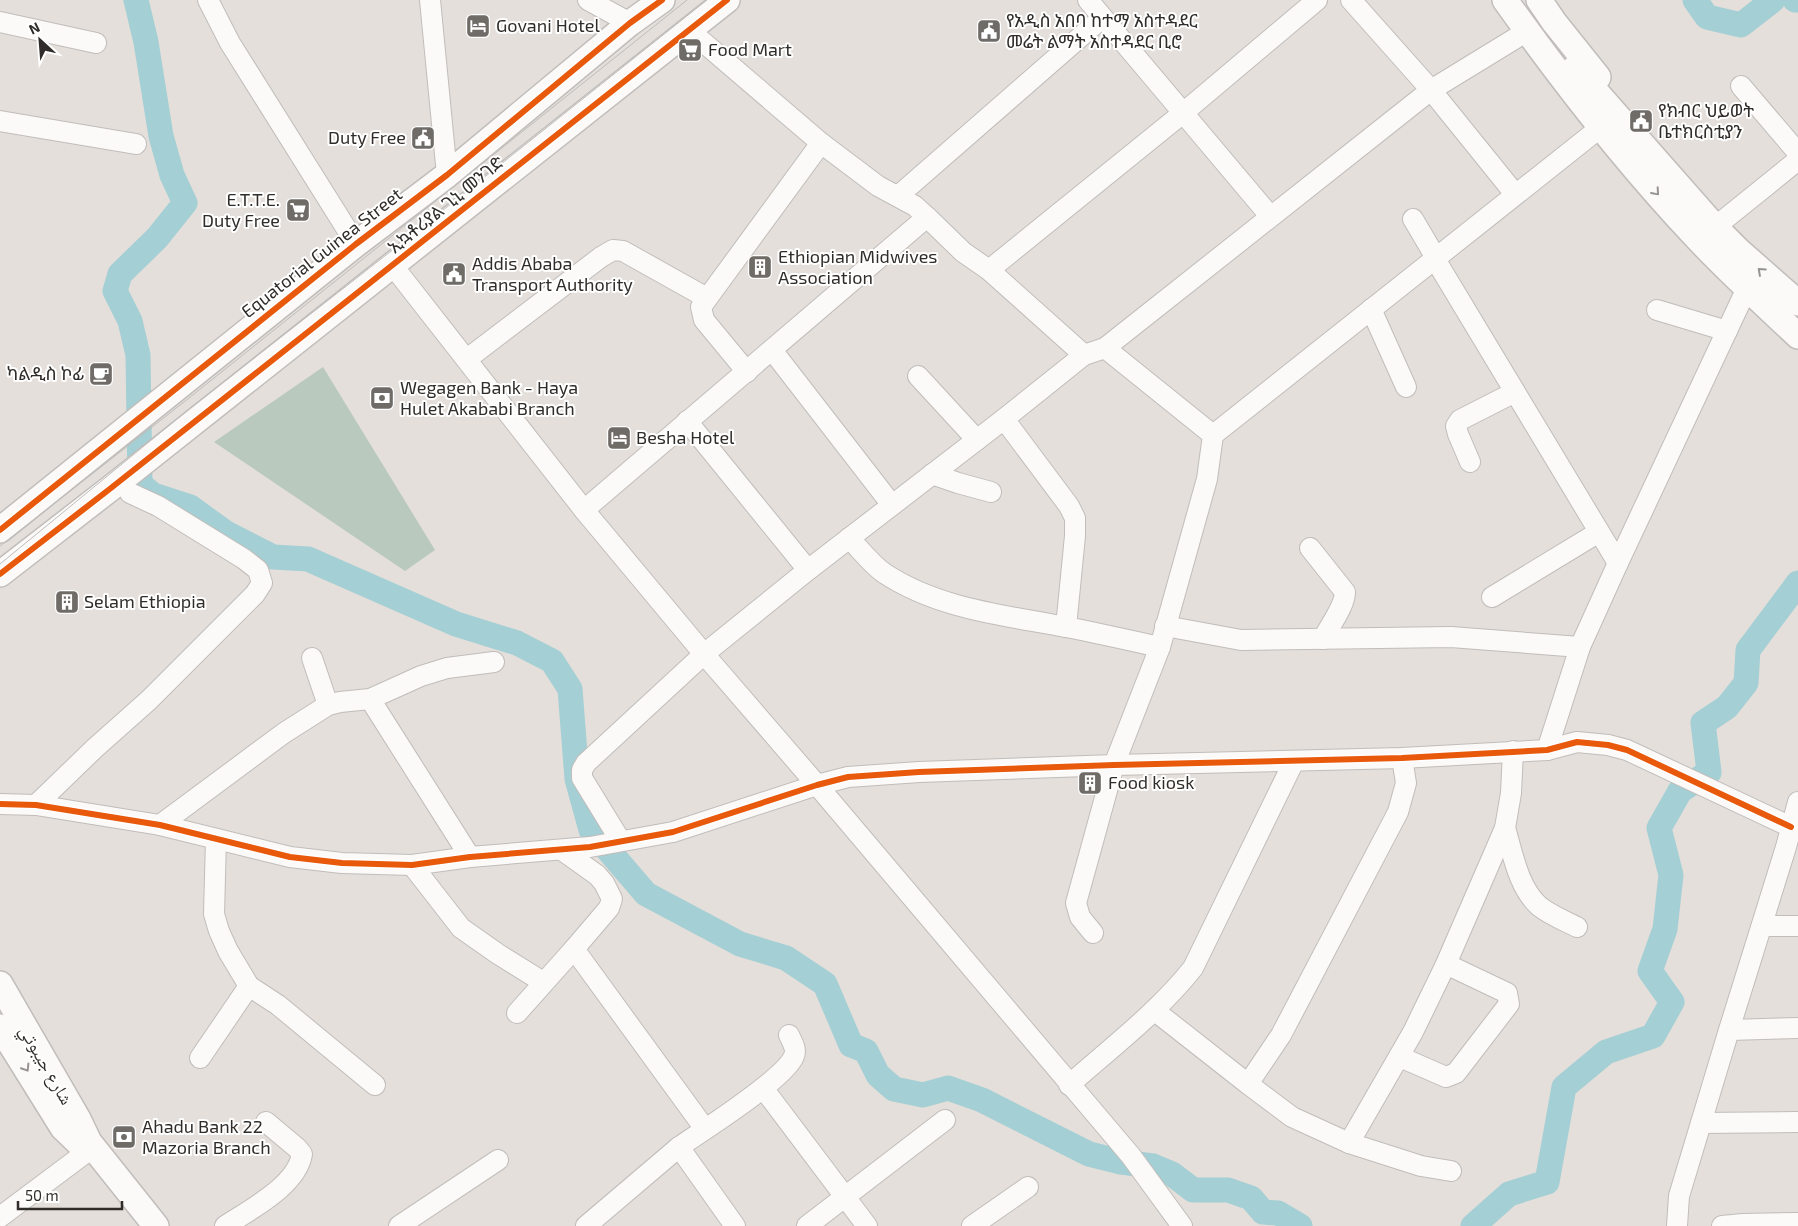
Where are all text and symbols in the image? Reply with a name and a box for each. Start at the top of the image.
place label: የአዲስ አበባ ከተማ አስተዳደር መሬት ልማት አስተዳደር ቢሮ [1006,9,1198,52]
hotel icon: Govani Hotel [465,13,491,39]
place label: Govani Hotel [496,14,600,36]
north arrow [15,15,65,65]
text: N [26,18,42,38]
public building icon: የአዲስ አበባ ከተማ አስተዳደር መሬት ልማት አስተዳደር ቢሮ [976,18,1002,44]
supermarket icon: Food Mart [677,37,703,63]
place label: Food Mart [708,38,792,60]
place label: የክብር ህይወት ቤተክርስቲያን [1658,99,1754,142]
public building icon: የክብር ህይወት ቤተክርስቲያን [1628,108,1654,134]
public building icon: Duty Free [410,125,436,151]
place label: Duty Free [328,126,406,148]
street label: ኢኳቶሪያል ጊኒ መንገድ [383,151,508,258]
street label: Equatorial Guinea Street [237,182,406,322]
one-way arrow [1651,186,1660,195]
place label: E.T.T.E. Duty Free [202,188,280,231]
supermarket icon: E.T.T.E. Duty Free [285,197,311,223]
place label: Ethiopian Midwives Association [778,245,937,288]
place label: Addis Ababa Transport Authority [472,252,633,295]
building icon: Ethiopian Midwives Association [747,254,773,280]
public building icon: Addis Ababa Transport Authority [441,261,467,287]
one-way arrow [1758,268,1767,277]
cafe icon: ካልዲስ ኮፊ [88,361,114,387]
place label: ካልዲስ ኮፊ [7,362,84,384]
place label: Wegagen Bank - Haya Hulet Akababi Branch [400,376,578,419]
bank icon: Wegagen Bank - Haya Hulet Akababi Branch [369,385,395,411]
hotel icon: Besha Hotel [606,425,632,451]
place label: Besha Hotel [636,426,735,448]
building icon: Selam Ethiopia [54,589,80,615]
place label: Selam Ethiopia [84,590,206,612]
building icon: Food kiosk [1077,770,1103,796]
place label: Food kiosk [1108,771,1194,793]
street label: شارع جيبوتي [11,1021,78,1111]
one-way arrow [19,1063,29,1072]
place label: Ahadu Bank 22 Mazoria Branch [142,1115,271,1158]
bank icon: Ahadu Bank 22 Mazoria Branch [111,1124,137,1150]
scale bar [18,1178,121,1210]
text: 50 m [25,1186,59,1204]

